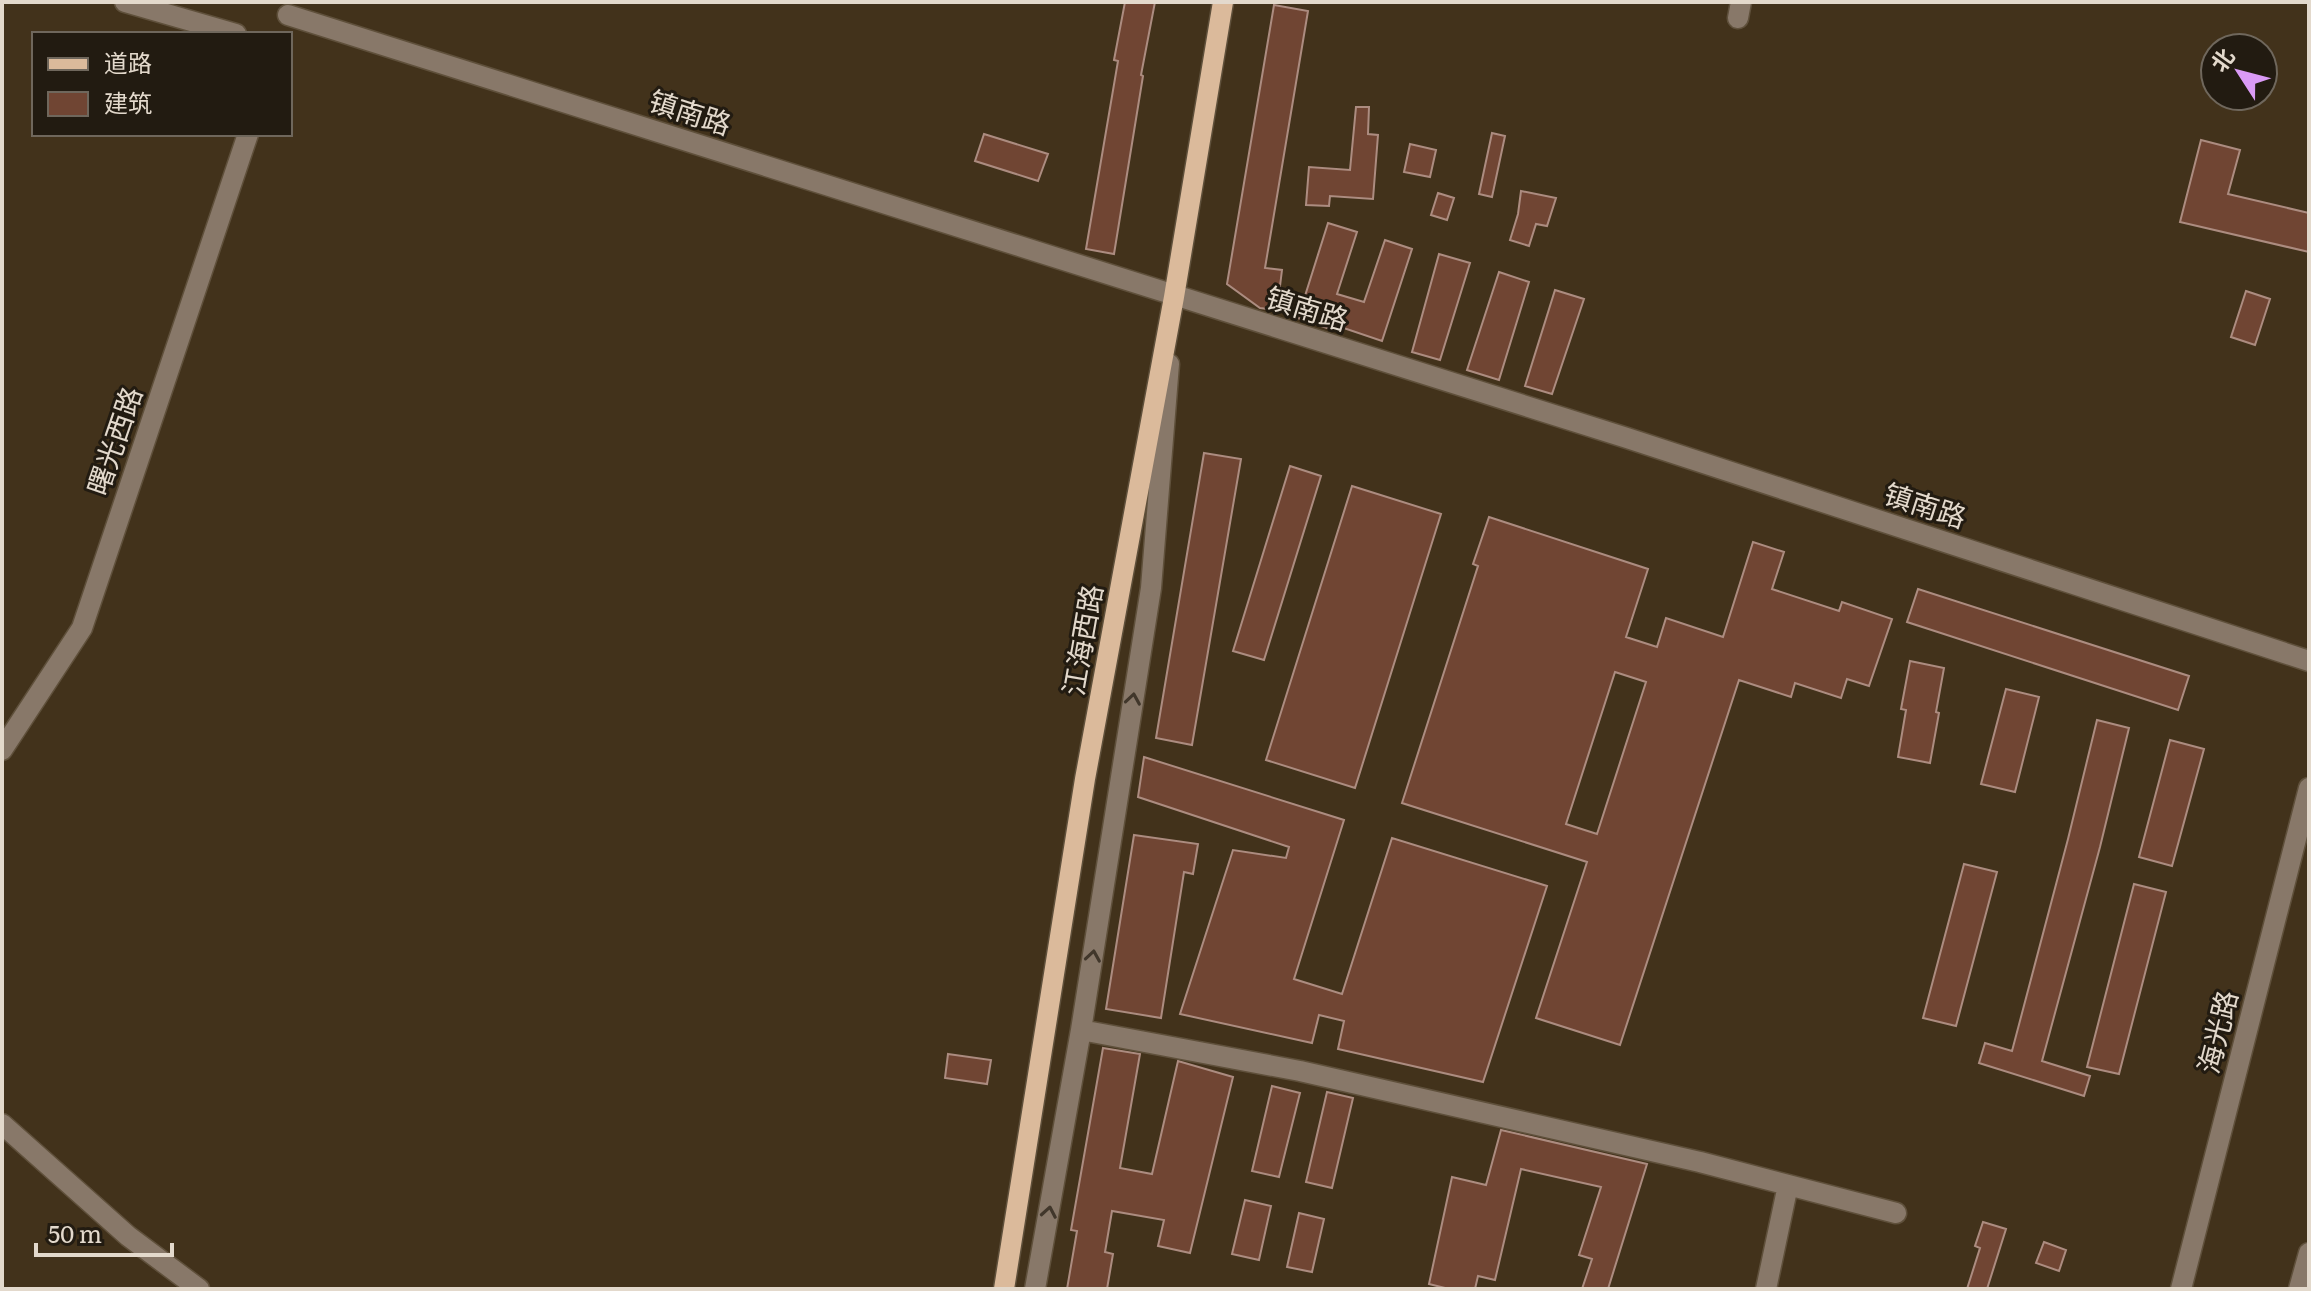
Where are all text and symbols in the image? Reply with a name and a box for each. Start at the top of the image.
legend [32,32,292,136]
north arrow [2199,32,2279,112]
text: 北 [2202,41,2241,78]
text: 道路 [104,44,152,79]
street label: 镇南路 [644,78,737,144]
text: 建筑 [104,84,152,119]
street label: 镇南路 [1261,275,1354,339]
street label: 曙光西路 [75,381,151,500]
street label: 镇南路 [1879,471,1972,537]
street label: 江海西路 [1051,581,1111,698]
one-way arrow [1124,692,1141,706]
one-way arrow [1084,949,1101,963]
street label: 海光路 [2186,986,2247,1077]
one-way arrow [1039,1205,1056,1219]
scale bar [36,1207,172,1257]
text: 50 m [48,1215,102,1250]

